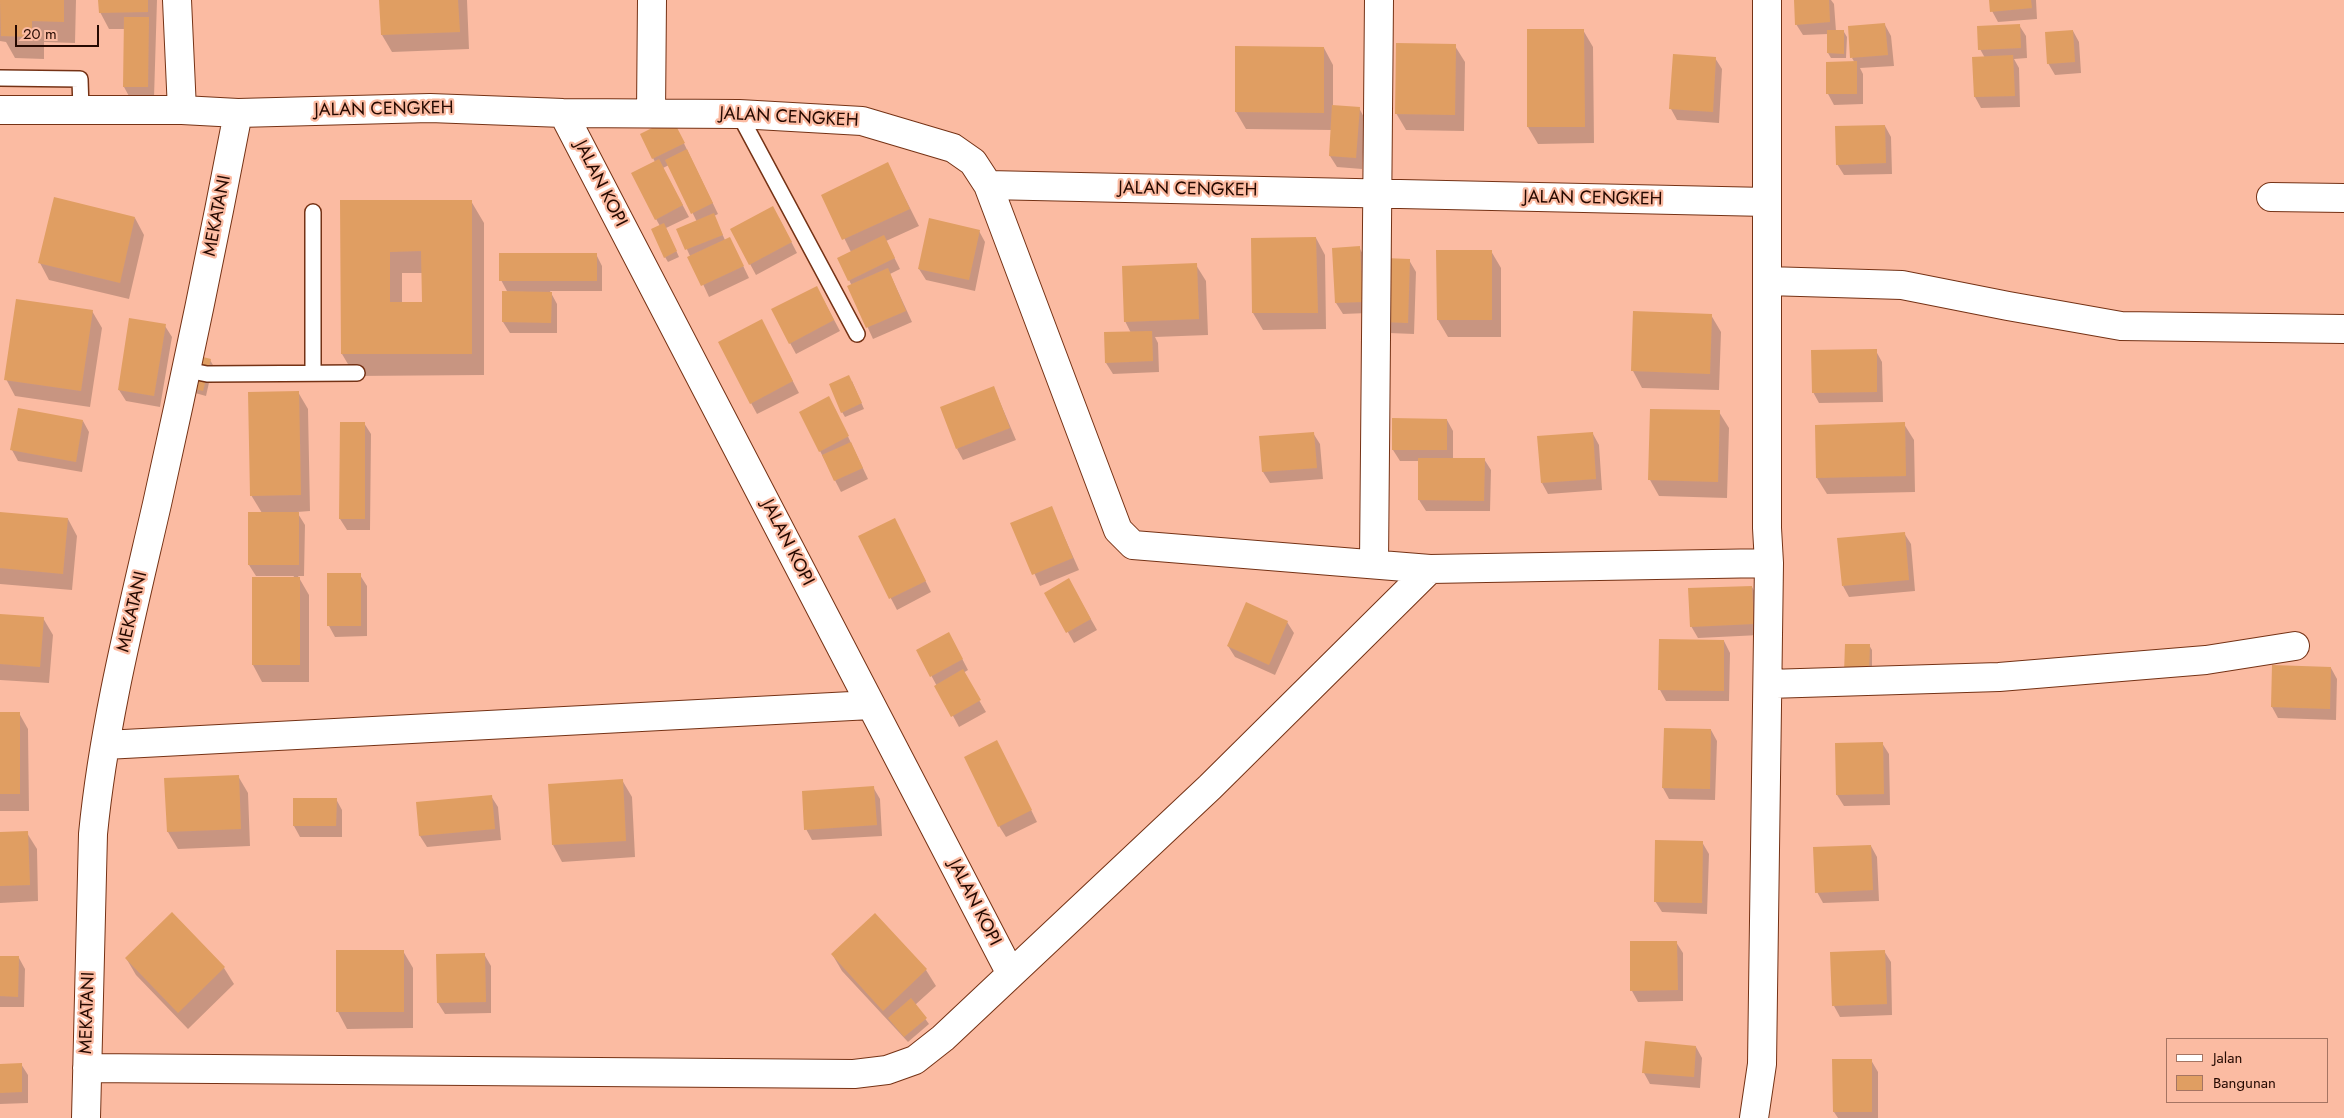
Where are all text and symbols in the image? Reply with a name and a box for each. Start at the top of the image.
scale bar [18,15,101,47]
text: 20 m [23,23,57,45]
street label: JALAN CENGKEH [314,98,454,122]
street label: JALAN CENGKEH [719,104,859,132]
street label: JALAN KOPI [569,137,631,231]
street label: MEKATANI [200,174,236,258]
street label: JALAN CENGKEH [1118,178,1258,202]
street label: JALAN CENGKEH [1523,187,1663,211]
street label: JALAN KOPI [756,496,818,590]
street label: MEKATANI [113,570,153,654]
street label: JALAN KOPI [943,856,1005,950]
street label: MEKATANI [76,972,100,1054]
legend [2166,1038,2329,1103]
text: Jalan [2213,1047,2242,1069]
text: Bangunan [2213,1072,2276,1094]

